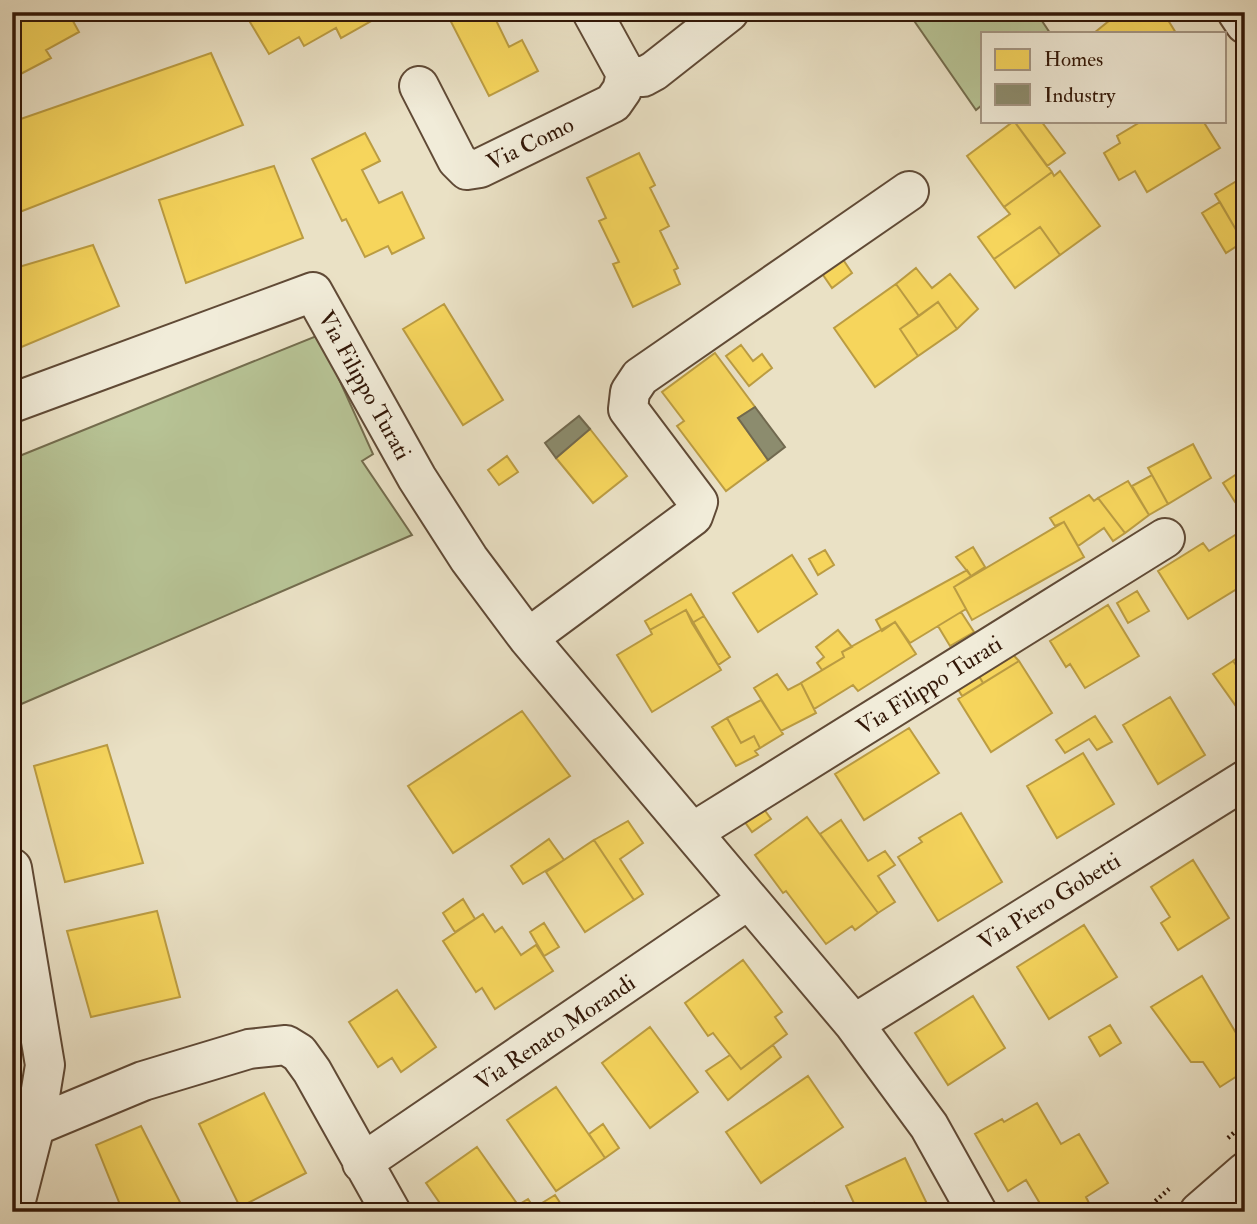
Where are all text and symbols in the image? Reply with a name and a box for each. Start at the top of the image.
legend [981,32,1226,122]
text: Homes [1044,46,1103,73]
text: Industry [1044,82,1116,109]
street label: Via Como [482,110,579,177]
street label: Via Filippo Turati [311,305,418,465]
street label: Via Filippo Turati [851,629,1008,743]
street label: Via Piero Gobetti [973,846,1126,957]
street label: Via Renato Morandi [470,968,641,1097]

